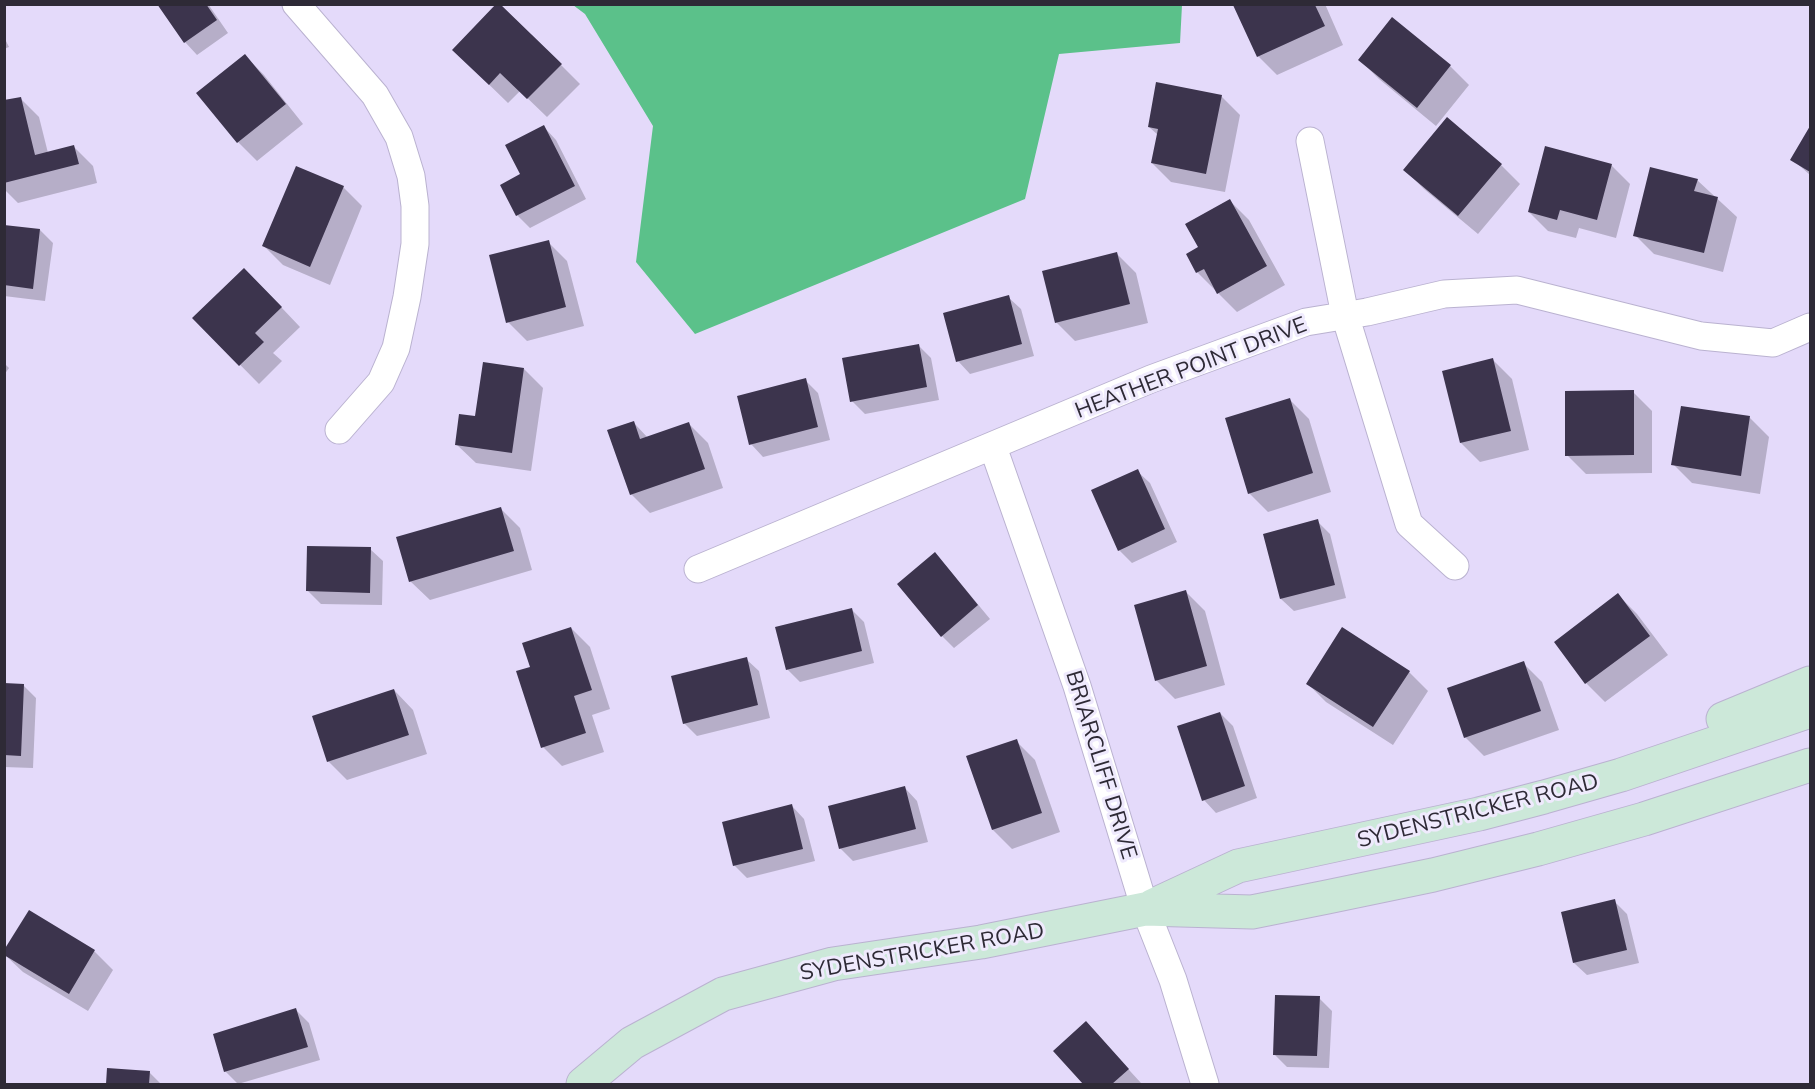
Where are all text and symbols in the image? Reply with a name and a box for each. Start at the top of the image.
street label: HEATHER POINT DRIVE [1071,312,1311,424]
street label: BRIARCLIFF DRIVE [1060,667,1142,863]
street label: SYDENSTRICKER ROAD [1355,768,1601,854]
street label: SYDENSTRICKER ROAD [798,917,1046,987]

